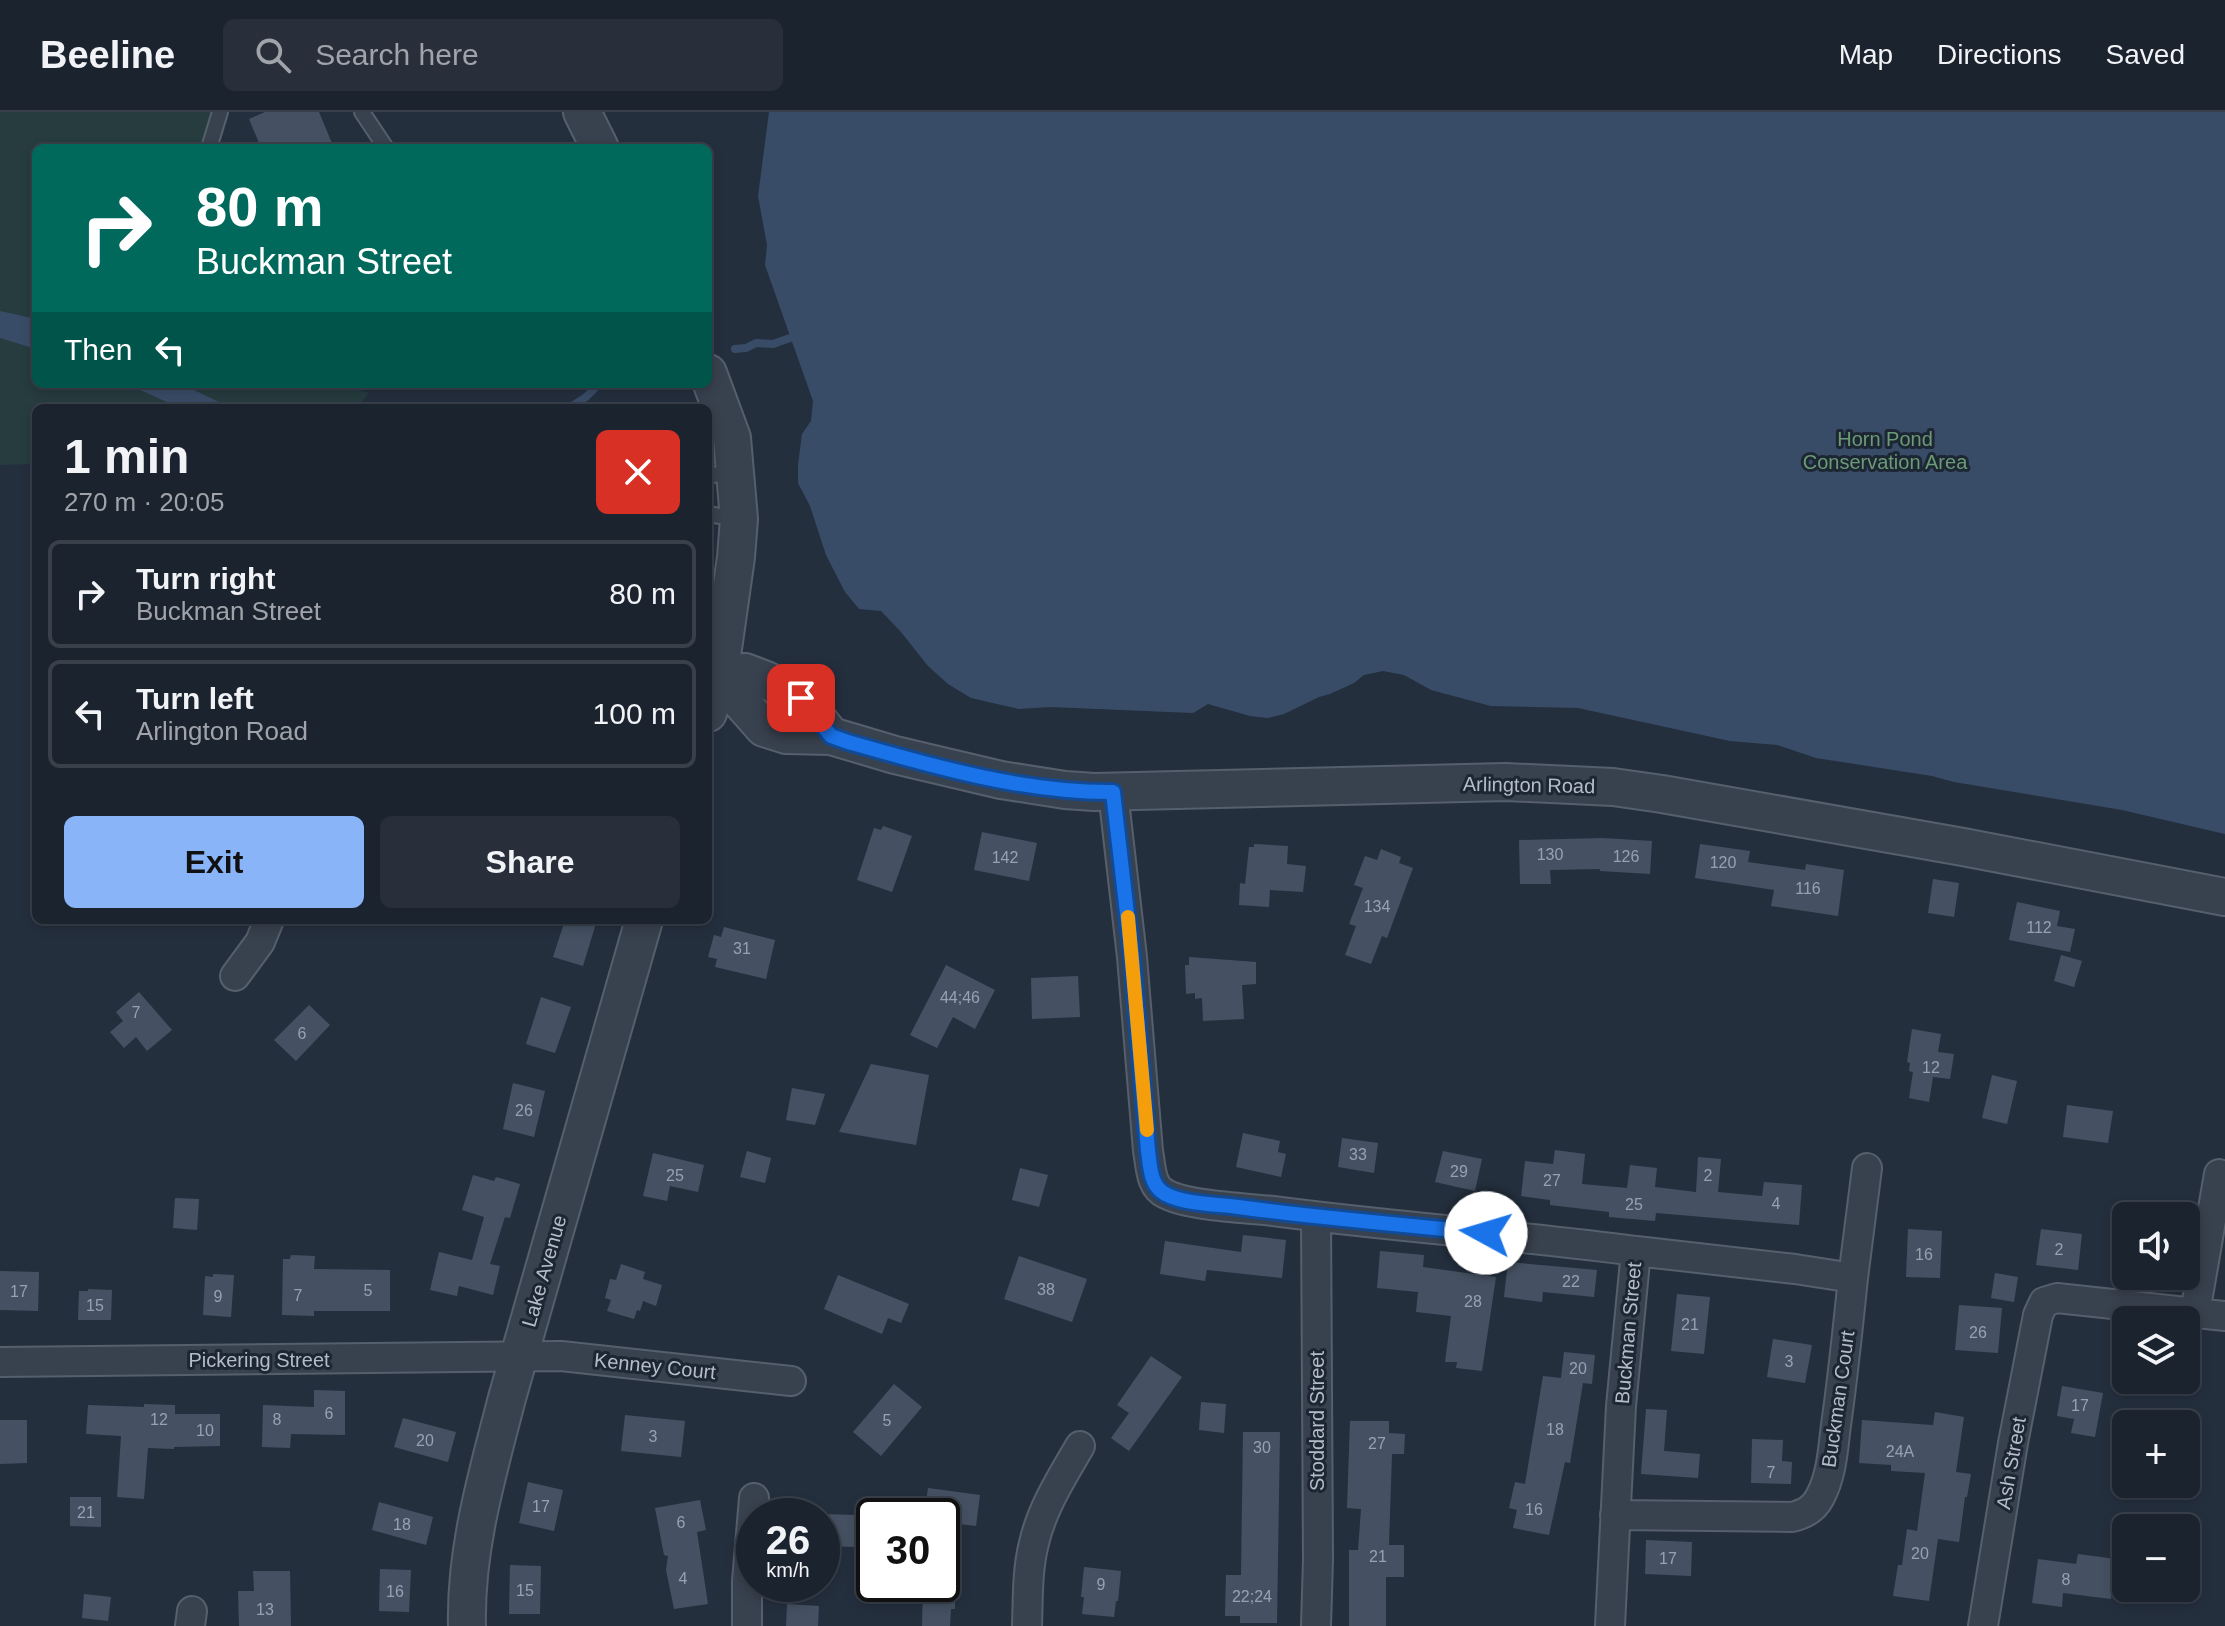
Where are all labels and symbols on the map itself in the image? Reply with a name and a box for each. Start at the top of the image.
park label: Horn Pond Conservation Area [1803,428,1968,473]
pin [767,664,835,732]
street label: Arlington Road [1463,773,1595,797]
house number: 130 [1537,846,1563,863]
house number: 126 [1613,848,1639,865]
house number: 142 [992,849,1018,866]
house number: 120 [1710,854,1736,871]
house number: 116 [1795,880,1821,897]
house number: 134 [1364,898,1390,915]
house number: 112 [2026,919,2052,936]
house number: 31 [733,940,751,957]
house number: 44;46 [940,989,980,1006]
house number: 7 [132,1004,141,1021]
house number: 6 [298,1025,307,1042]
house number: 12 [1922,1059,1940,1076]
house number: 26 [515,1102,533,1119]
house number: 33 [1349,1146,1367,1163]
house number: 29 [1450,1163,1468,1180]
house number: 25 [666,1167,684,1184]
house number: 2 [1704,1167,1713,1184]
house number: 27 [1543,1172,1561,1189]
position arrow [1444,1191,1528,1275]
house number: 4 [1772,1195,1781,1212]
house number: 25 [1625,1196,1643,1213]
street label: Lake Avenue [518,1213,570,1329]
house number: 2 [2055,1241,2064,1258]
house number: 16 [1915,1246,1933,1263]
street label: Buckman Street [1611,1261,1645,1405]
house number: 22 [1562,1273,1580,1290]
house number: 38 [1037,1281,1055,1298]
house number: 5 [364,1282,373,1299]
house number: 17 [10,1283,28,1300]
house number: 7 [294,1287,303,1304]
house number: 9 [214,1288,223,1305]
house number: 28 [1464,1293,1482,1310]
house number: 15 [86,1297,104,1314]
house number: 21 [1681,1316,1699,1333]
house number: 26 [1969,1324,1987,1341]
street label: Buckman Court [1818,1329,1859,1469]
street label: Pickering Street [188,1349,330,1371]
street label: Kenney Court [593,1349,717,1383]
street label: Stoddard Street [1306,1351,1328,1491]
house number: 3 [1785,1353,1794,1370]
house number: 20 [1569,1360,1587,1377]
house number: 17 [2071,1397,2089,1414]
house number: 6 [325,1405,334,1422]
house number: 12 [150,1411,168,1428]
house number: 8 [273,1411,282,1428]
house number: 5 [883,1412,892,1429]
street label: Ash Street [1992,1415,2030,1511]
house number: 18 [1546,1421,1564,1438]
house number: 10 [196,1422,214,1439]
house number: 3 [649,1428,658,1445]
house number: 20 [416,1432,434,1449]
house number: 27 [1368,1435,1386,1452]
house number: 30 [1253,1439,1271,1456]
house number: 24A [1886,1443,1915,1460]
house number: 7 [1767,1464,1776,1481]
house number: 17 [532,1498,550,1515]
speed limit sign: 30 [856,1498,960,1602]
house number: 16 [1525,1501,1543,1518]
house number: 21 [77,1504,95,1521]
house number: 6 [677,1514,686,1531]
house number: 18 [393,1516,411,1533]
house number: 20 [1911,1545,1929,1562]
house number: 21 [1369,1548,1387,1565]
house number: 17 [1659,1550,1677,1567]
house number: 4 [679,1570,688,1587]
house number: 8 [2062,1571,2071,1588]
house number: 9 [1097,1576,1106,1593]
house number: 15 [516,1582,534,1599]
house number: 16 [386,1583,404,1600]
house number: 22;24 [1232,1588,1272,1605]
house number: 13 [256,1601,274,1618]

